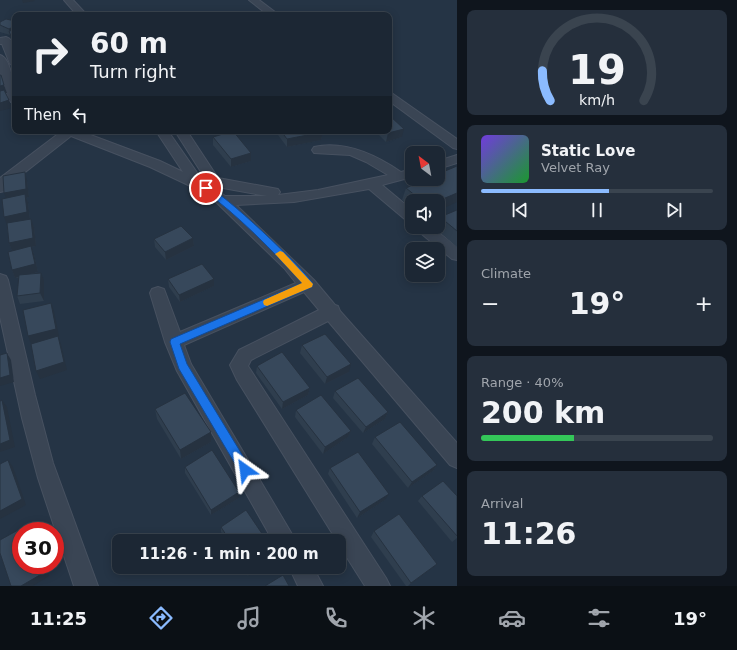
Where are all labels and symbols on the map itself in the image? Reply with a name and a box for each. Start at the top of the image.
north arrow [405,146,445,186]
pin [189,171,223,205]
position arrow [224,449,266,491]
speed limit sign: 30 [12,522,64,574]

